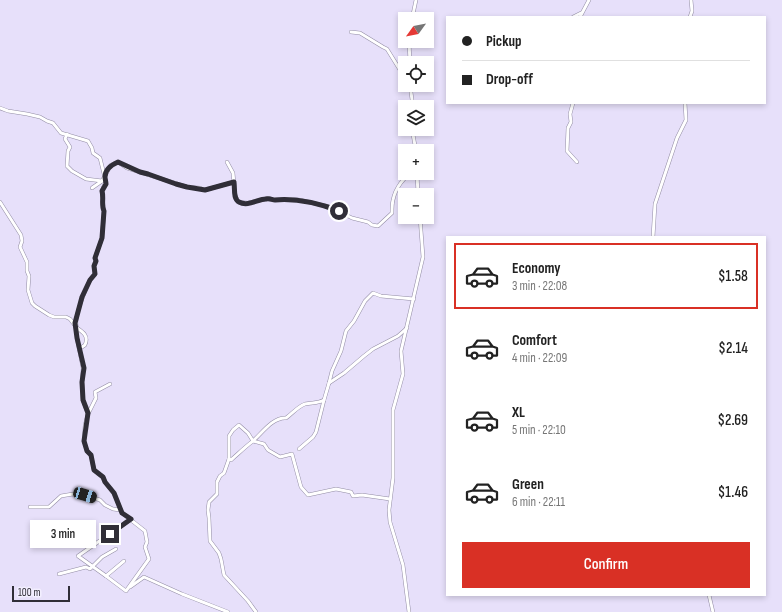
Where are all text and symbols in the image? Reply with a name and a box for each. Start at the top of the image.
north arrow [398,12,434,48]
map controls [398,12,434,224]
text: Pickup [486,32,522,51]
button: locate [398,56,434,92]
text: Drop-off [486,70,533,89]
button: layers [398,100,434,136]
button: + [398,144,434,180]
button: − [398,188,434,224]
route start [330,202,348,220]
icon: car [464,258,500,294]
text: Economy [512,259,561,278]
text: $1.58 [718,267,748,286]
text: 3 min · 22:08 [512,278,567,294]
icon: car [464,330,500,366]
text: Comfort [512,331,557,350]
text: $2.14 [718,339,748,358]
text: 4 min · 22:09 [512,350,567,366]
icon: car [464,402,500,438]
text: XL [512,403,525,422]
text: $2.69 [717,411,748,430]
text: 5 min · 22:10 [512,422,566,438]
icon: car [464,474,500,510]
text: Green [512,475,544,494]
text: $1.46 [718,483,748,502]
car [72,486,98,504]
text: 6 min · 22:11 [512,494,565,510]
callout: 3 min [30,520,96,548]
route end [101,525,119,543]
text: 3 min [51,526,75,542]
button: Confirm [462,542,750,588]
scale bar [12,584,70,603]
text: 100 m [18,586,40,599]

